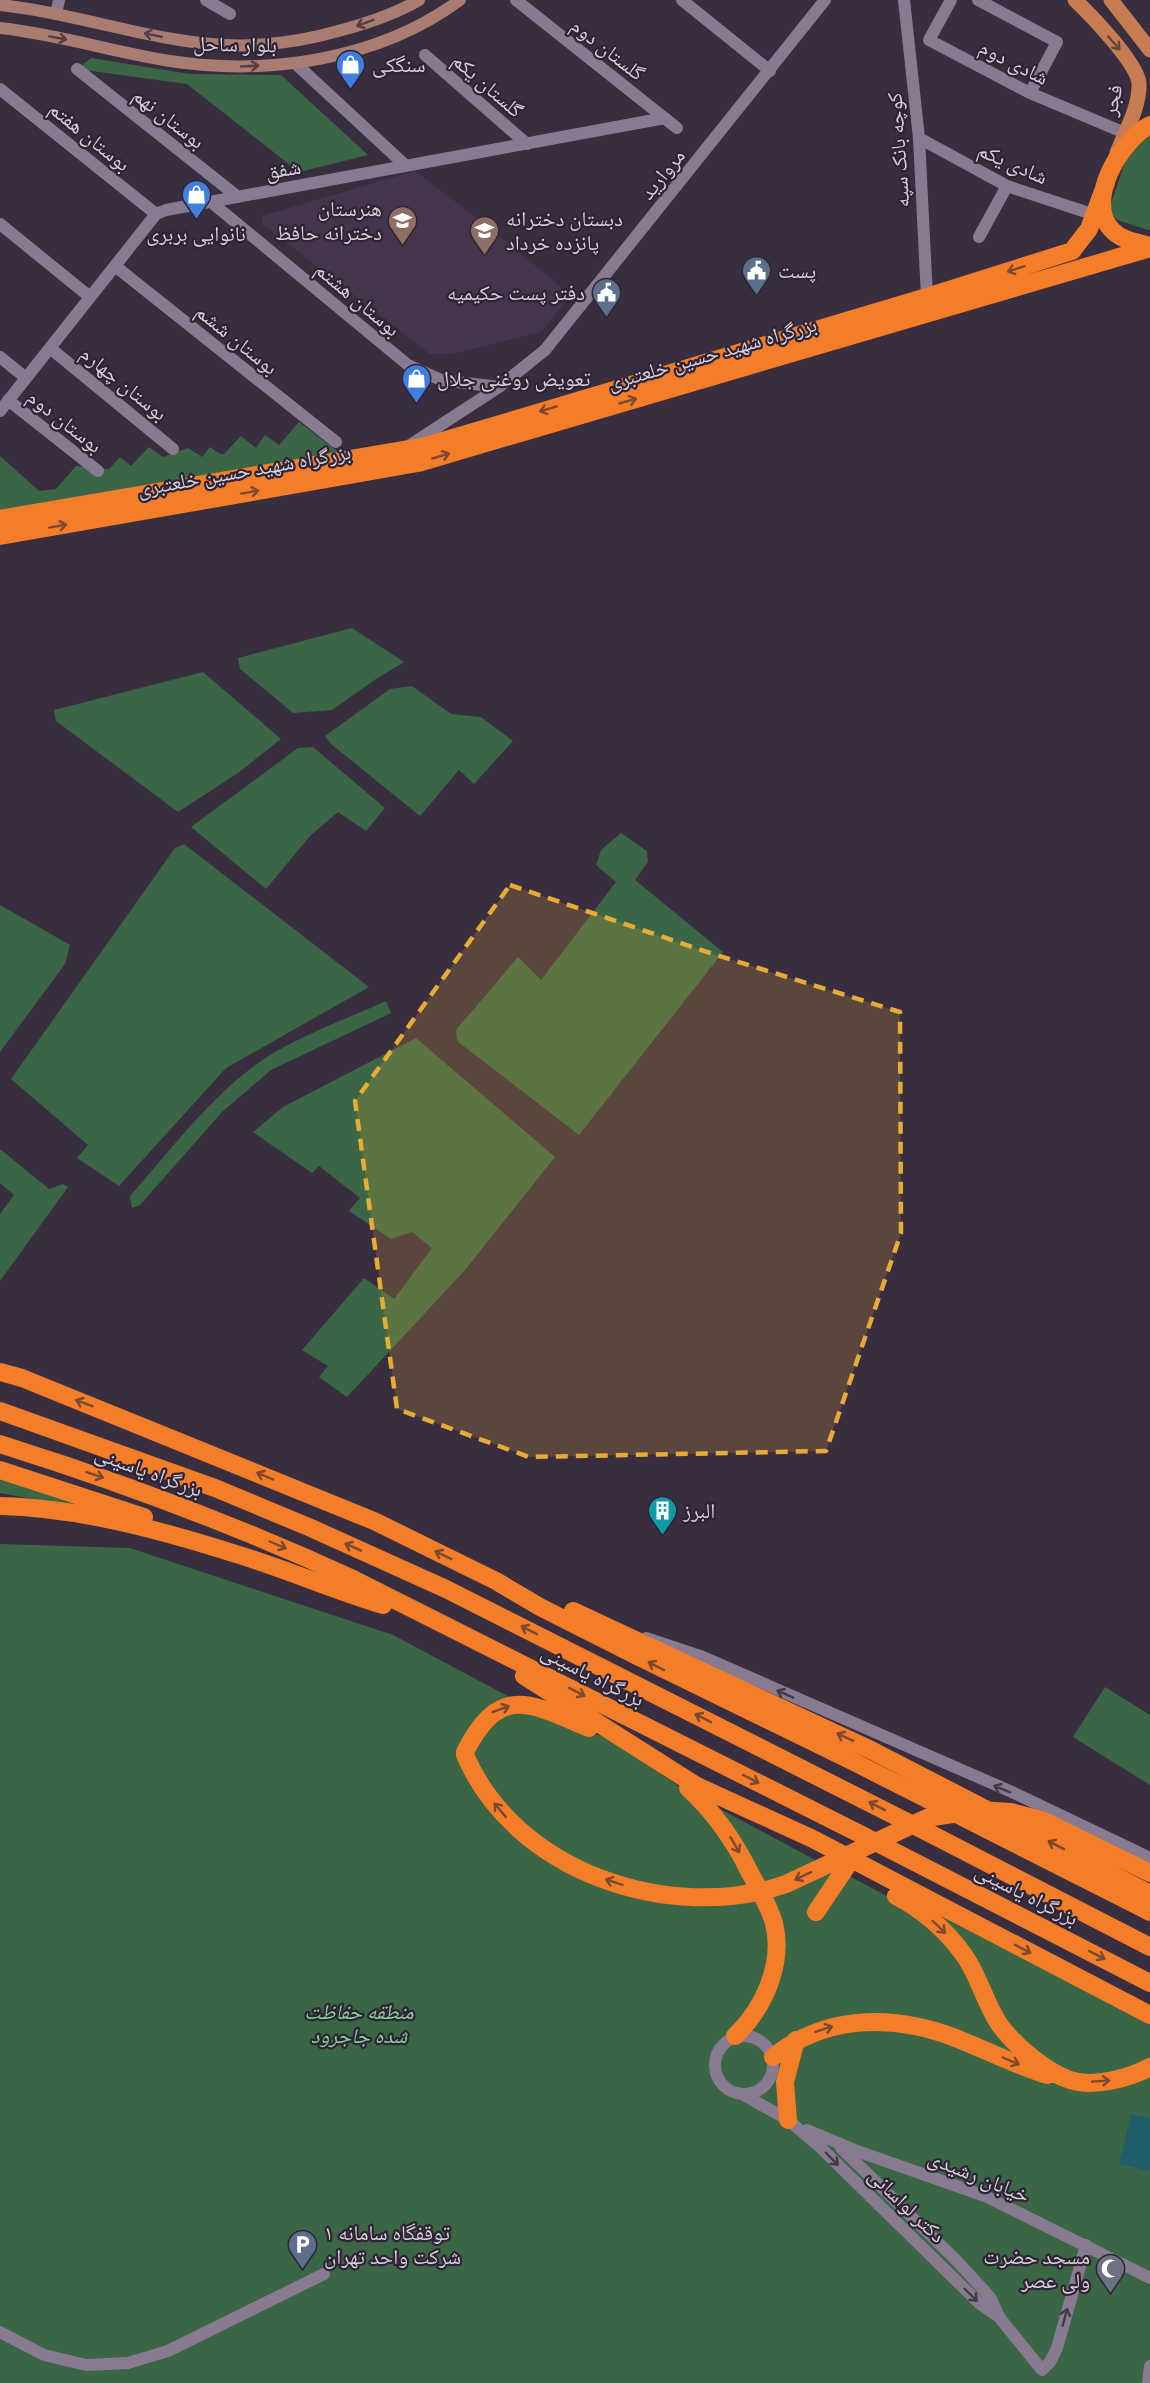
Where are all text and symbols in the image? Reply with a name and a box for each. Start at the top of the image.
street label: گلستان دوم [565,11,651,87]
one-way arrow [356,19,375,30]
one-way arrow [143,29,163,40]
street label: بلوار ساحل [193,29,277,59]
street label: شادی دوم [974,32,1054,92]
one-way arrow [47,33,67,44]
one-way arrow [1107,36,1121,51]
street label: گلستان یکم [446,46,530,124]
shop icon: سنگکی [335,48,367,90]
place label: سنگکی [372,50,426,79]
one-way arrow [239,60,259,71]
street label: بوستان نهم [127,81,211,155]
street label: فجر [1094,81,1130,119]
street label: کوچه بانک سپه [879,91,916,208]
street label: بوستان هفتم [43,94,137,178]
street label: شادی یکم [973,135,1053,191]
street label: مروارید [632,142,692,206]
street label: شفق [263,152,303,186]
shop icon: نانوایی بربری [180,178,212,220]
place label: هنرستان دخترانه حافظ [275,194,382,247]
school or university icon: هنرستان دخترانه حافظ [387,204,419,246]
place label: دبستان دخترانه پانزده خرداد [506,204,623,257]
school or university icon: دبستان دخترانه پانزده خرداد [469,214,501,256]
place label: نانوایی بربری [146,219,246,248]
public building icon: پست [741,254,773,296]
street label: بوستان هشتم [309,255,407,343]
place label: پست [778,256,816,285]
one-way arrow [1007,264,1026,275]
public building icon: دفتر پست حکیمیه [590,276,622,318]
place label: دفتر پست حکیمیه [447,278,585,307]
street label: بوستان ششم [190,297,284,381]
street label: بزرگراه شهید حسین خلعتبری [604,309,820,397]
street label: بوستان چهارم [74,339,174,427]
shop icon: تعویض روغنی جلال [400,362,432,404]
place label: تعویض روغنی جلال [437,364,591,393]
street label: بوستان دوم [21,382,109,460]
one-way arrow [618,395,637,406]
one-way arrow [539,404,558,415]
street label: بزرگراه شهید حسین خلعتبری [135,437,353,503]
one-way arrow [431,450,450,462]
one-way arrow [239,486,259,497]
one-way arrow [47,520,67,531]
one-way arrow [75,1397,94,1408]
street label: بزرگراه یاسینی [91,1438,207,1504]
one-way arrow [256,1470,275,1481]
one-way arrow [85,1471,104,1482]
building icon: البرز [646,1494,678,1536]
place label: البرز [682,1496,715,1525]
one-way arrow [268,1540,286,1551]
one-way arrow [344,1540,362,1552]
one-way arrow [434,1549,452,1561]
one-way arrow [520,1624,538,1635]
street label: بزرگراه یاسینی [536,1637,650,1713]
one-way arrow [647,1660,665,1671]
one-way arrow [568,1686,586,1698]
one-way arrow [776,1688,794,1699]
one-way arrow [492,1703,510,1714]
one-way arrow [694,1712,712,1723]
one-way arrow [836,1731,854,1743]
one-way arrow [742,1774,760,1786]
one-way arrow [993,1783,1012,1794]
one-way arrow [868,1800,886,1811]
one-way arrow [493,1803,507,1818]
one-way arrow [730,1836,742,1853]
one-way arrow [1048,1839,1065,1851]
street label: بزرگراه یاسینی [970,1856,1084,1932]
one-way arrow [795,1871,813,1882]
one-way arrow [605,1876,624,1887]
one-way arrow [931,1920,946,1934]
one-way arrow [1014,1943,1031,1955]
one-way arrow [1087,1950,1105,1962]
park label: منطقه حفاظت شده جاجرود [304,1997,414,2050]
one-way arrow [814,2023,833,2034]
one-way arrow [1002,2056,1020,2067]
one-way arrow [1090,2075,1110,2086]
street label: خیابان رشیدی [924,2143,1034,2209]
one-way arrow [824,2151,839,2166]
street label: دکتر لواسانی [862,2161,952,2249]
place label: توقفگاه سامانه ۱ شرکت واحد تهران [324,2218,461,2271]
parking icon: توقفگاه سامانه ۱ شرکت واحد تهران [287,2228,319,2270]
place label: مسجد حضرت ولی عصر [983,2242,1090,2295]
mosque icon: مسجد حضرت ولی عصر [1095,2252,1127,2294]
one-way arrow [964,2288,979,2302]
one-way arrow [1059,2308,1071,2327]

